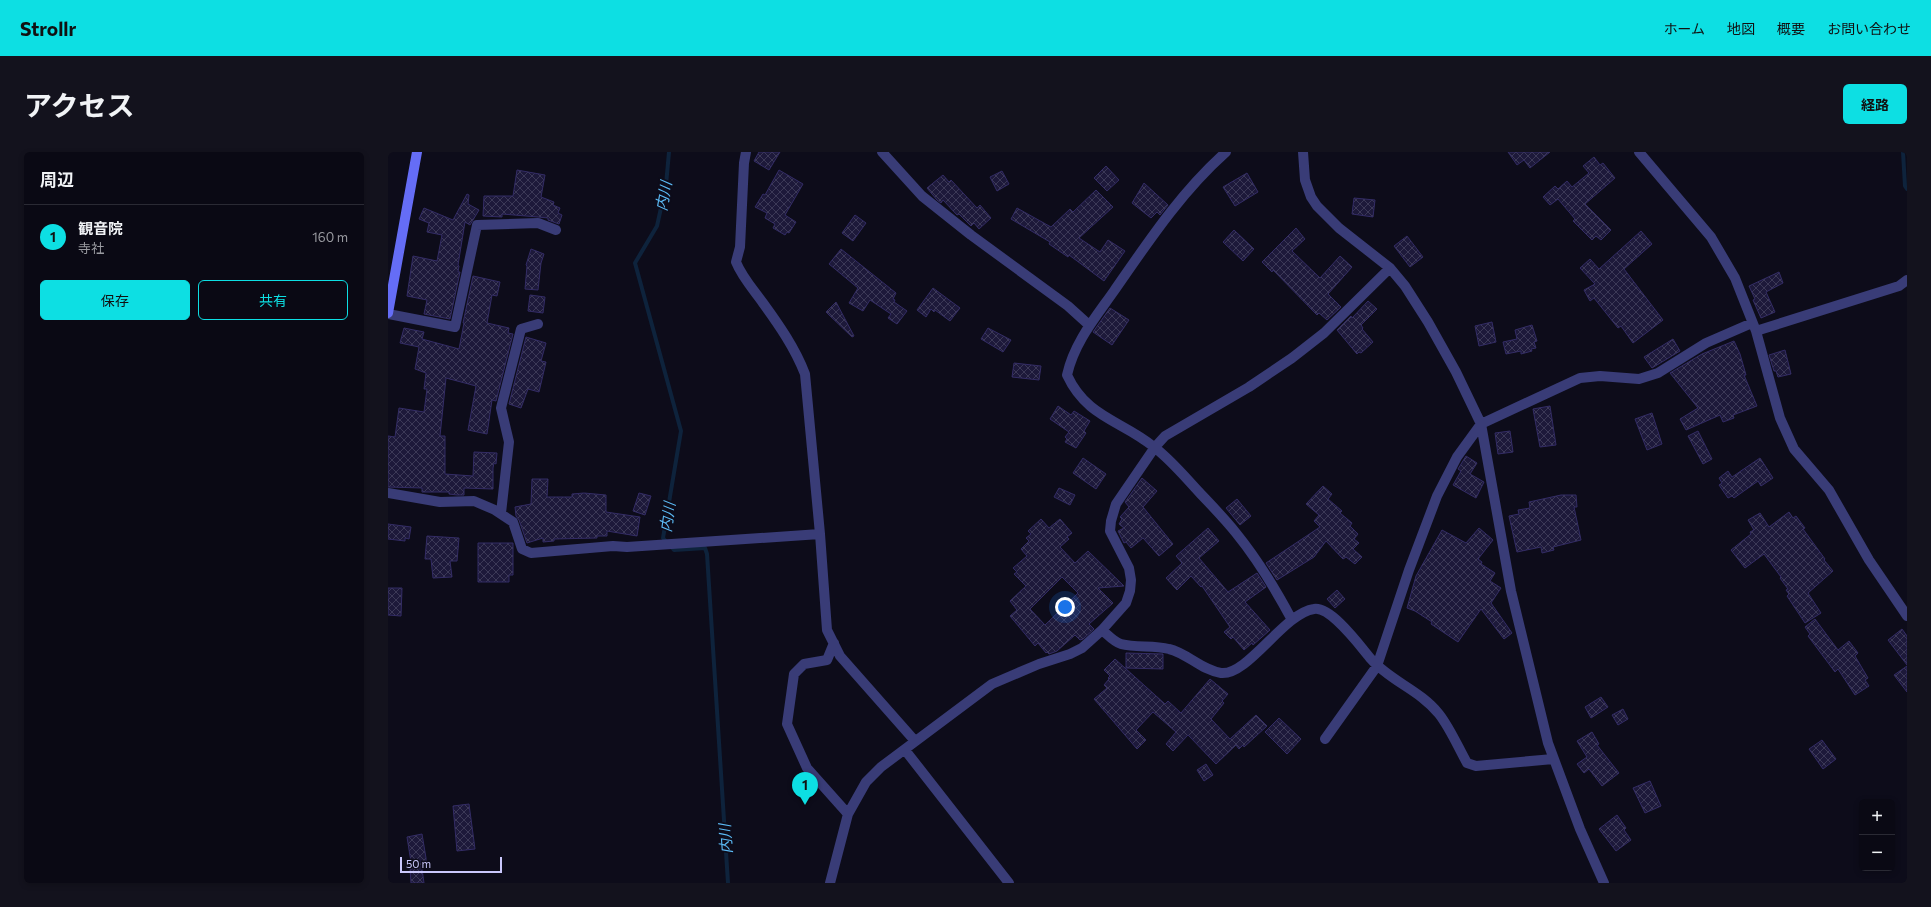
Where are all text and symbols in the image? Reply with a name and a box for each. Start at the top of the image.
text: Strollr [20,17,76,40]
text: ホーム [1663,20,1705,37]
text: 地図 [1727,20,1755,37]
text: 概要 [1777,20,1805,37]
text: お問い合わせ [1827,20,1911,37]
button: 経路 [1843,84,1907,124]
text: アクセス [24,88,135,122]
text: 周辺 [40,169,74,190]
water label: 内川 [652,178,675,212]
text: 観音院 [78,219,123,237]
text: 1 [50,229,56,245]
text: 160 m [312,229,348,245]
text: 寺社 [78,240,104,256]
button: 保存 [40,280,190,320]
button: 共有 [198,280,348,320]
water label: 内川 [656,499,678,533]
your location [1055,597,1075,617]
pin: 1 [792,772,818,805]
map controls [1859,799,1895,871]
button: + [1859,799,1895,835]
water label: 内川 [715,821,735,855]
button: − [1859,835,1895,871]
scale bar [400,855,502,874]
text: 50 m [406,857,431,870]

